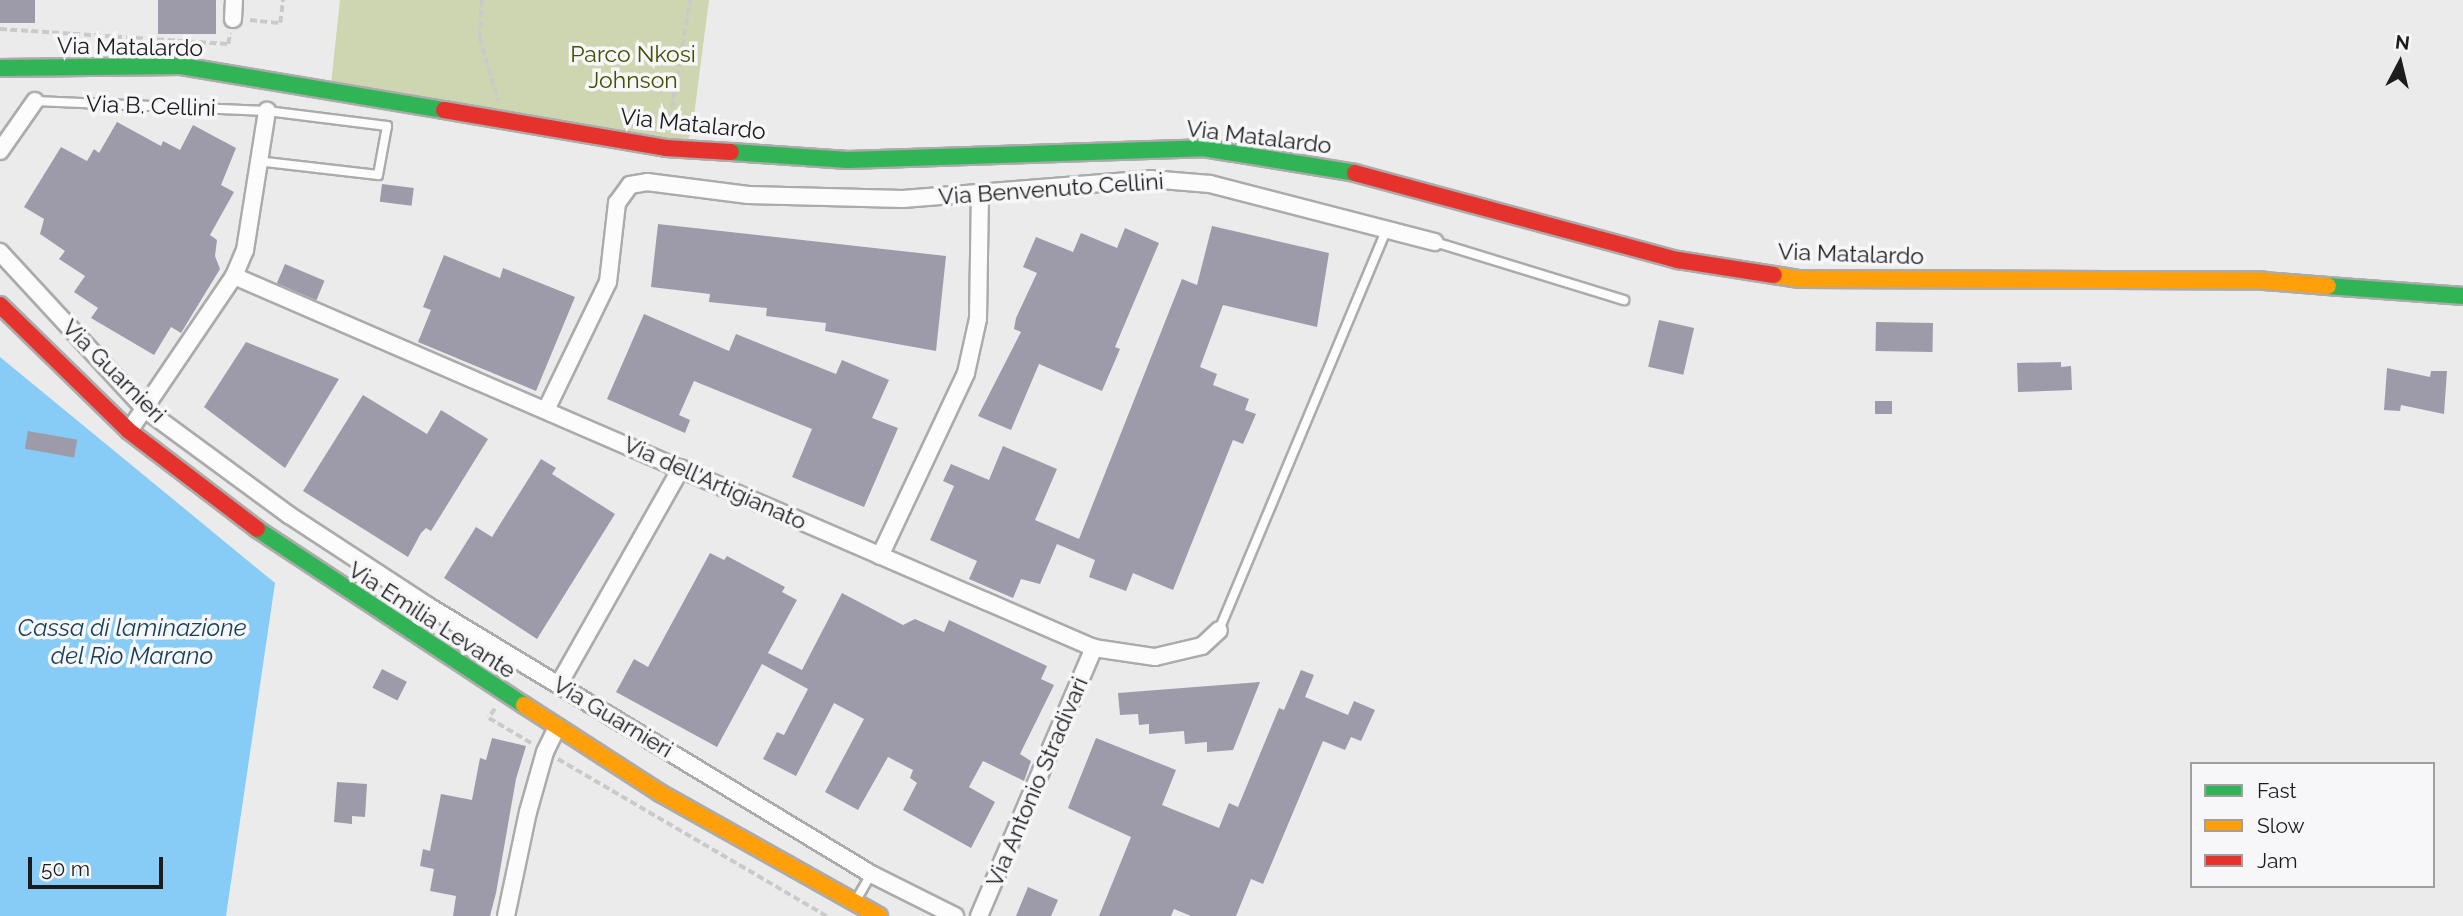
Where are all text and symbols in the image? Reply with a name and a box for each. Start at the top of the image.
north arrow [2365,28,2435,98]
text: N [2394,30,2411,54]
street label: Via Matalardo [57,32,203,62]
park label: Parco Nkosi Johnson [570,40,696,94]
street label: Via B. Cellini [86,90,216,122]
street label: Via Matalardo [619,103,767,145]
street label: Via Matalardo [1185,114,1333,160]
street label: Via Benvenuto Cellini [937,167,1165,211]
street label: Via Matalardo [1777,238,1925,270]
street label: Via Guarnieri [57,314,171,428]
street label: Via dell'Artigianato [619,430,811,536]
street label: Via Emilia Levante [343,556,521,684]
water label: Cassa di laminazione del Rio Marano [17,614,247,670]
street label: Via Guarnieri [548,670,678,764]
street label: Via Antonio Stradivari [980,673,1094,891]
legend [2190,762,2435,888]
text: Fast [2257,778,2297,803]
text: Slow [2257,813,2305,838]
scale bar [32,842,166,886]
text: Jam [2257,848,2298,873]
text: 50 m [41,856,90,881]

